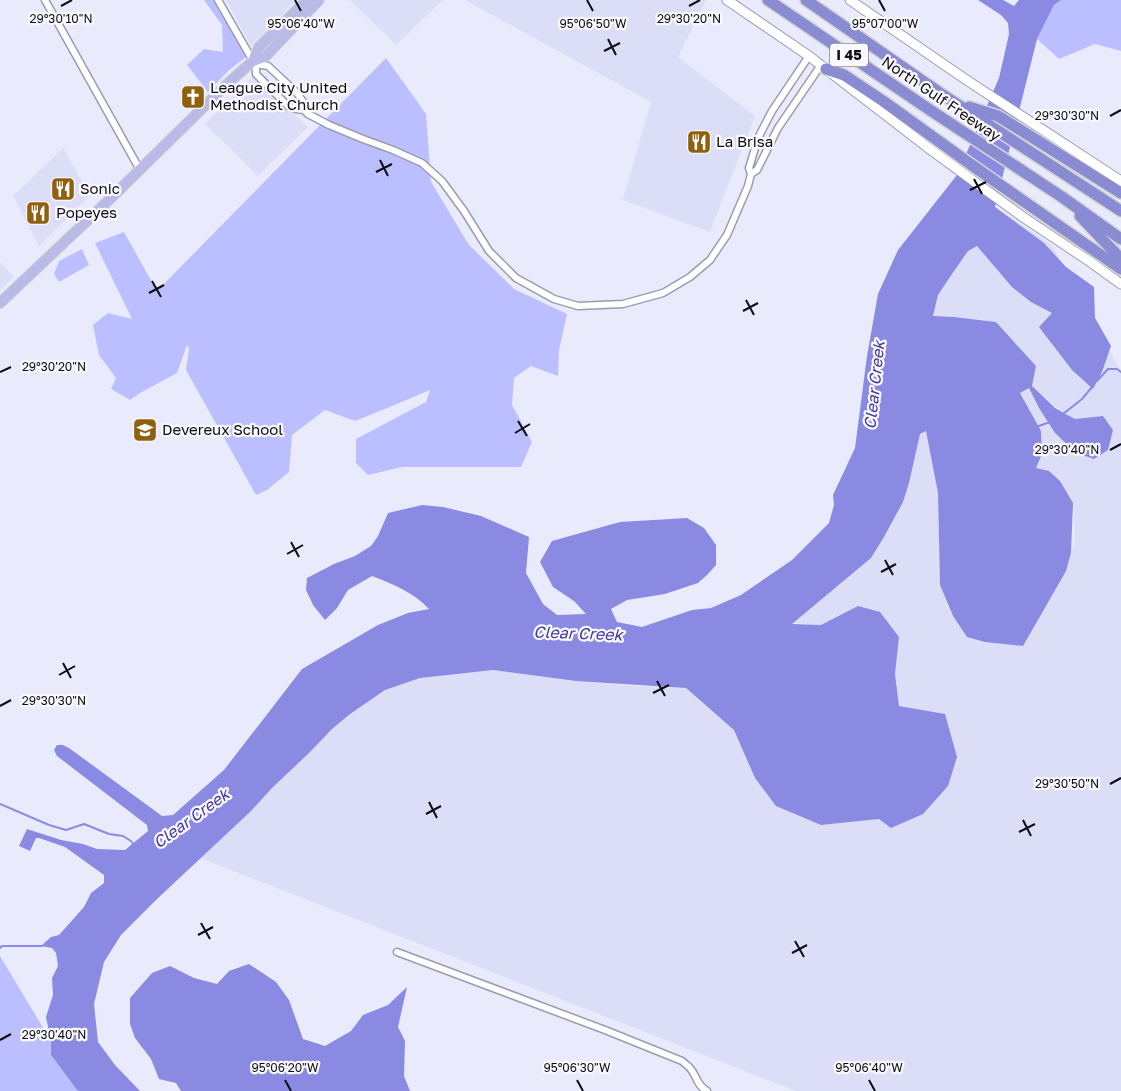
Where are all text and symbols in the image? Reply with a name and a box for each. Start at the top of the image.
text: 29°30'10"N [29,11,93,26]
text: 29°30'20"N [657,11,721,26]
text: 95°06'40"W [267,16,335,31]
text: 95°06'50"W [559,16,627,31]
text: 95°07'00"W [852,16,919,31]
road number: I 45 [830,44,868,66]
street label: North Gulf Freeway [879,52,1005,145]
place label: League City United Methodist Church [210,78,347,113]
church icon: League City United Methodist Church [180,84,206,110]
text: 29°30'30"N [1035,108,1099,123]
restaurant icon: La Brisa [686,129,712,155]
place label: La Brisa [716,132,773,150]
restaurant icon: Sonic [50,176,76,202]
place label: Sonic [80,179,120,197]
restaurant icon: Popeyes [25,200,51,226]
place label: Popeyes [56,203,117,221]
water label: Clear Creek [859,338,889,430]
text: 29°30'20"N [22,359,86,374]
school or university icon: Devereux School [132,417,158,443]
place label: Devereux School [162,420,283,438]
text: 29°30'40"N [1035,442,1099,457]
water label: Clear Creek [533,621,625,645]
text: 29°30'30"N [22,693,86,708]
text: 29°30'50"N [1035,776,1099,791]
water label: Clear Creek [149,783,234,852]
text: 29°30'40"N [22,1027,86,1042]
text: 95°06'20"W [251,1060,319,1075]
text: 95°06'30"W [543,1060,611,1075]
text: 95°06'40"W [835,1060,903,1075]

